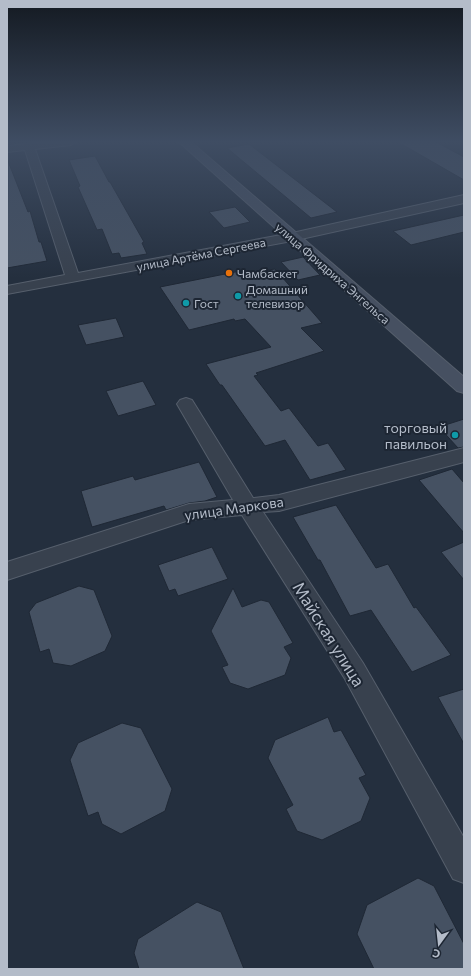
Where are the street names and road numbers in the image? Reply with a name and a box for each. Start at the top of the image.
street label: улица Фридриха Энгельса [273,220,393,326]
street label: улица Артёма Сергеева [135,235,267,273]
street label: улица Маркова [183,493,285,523]
street label: Майская улица [288,578,370,690]

